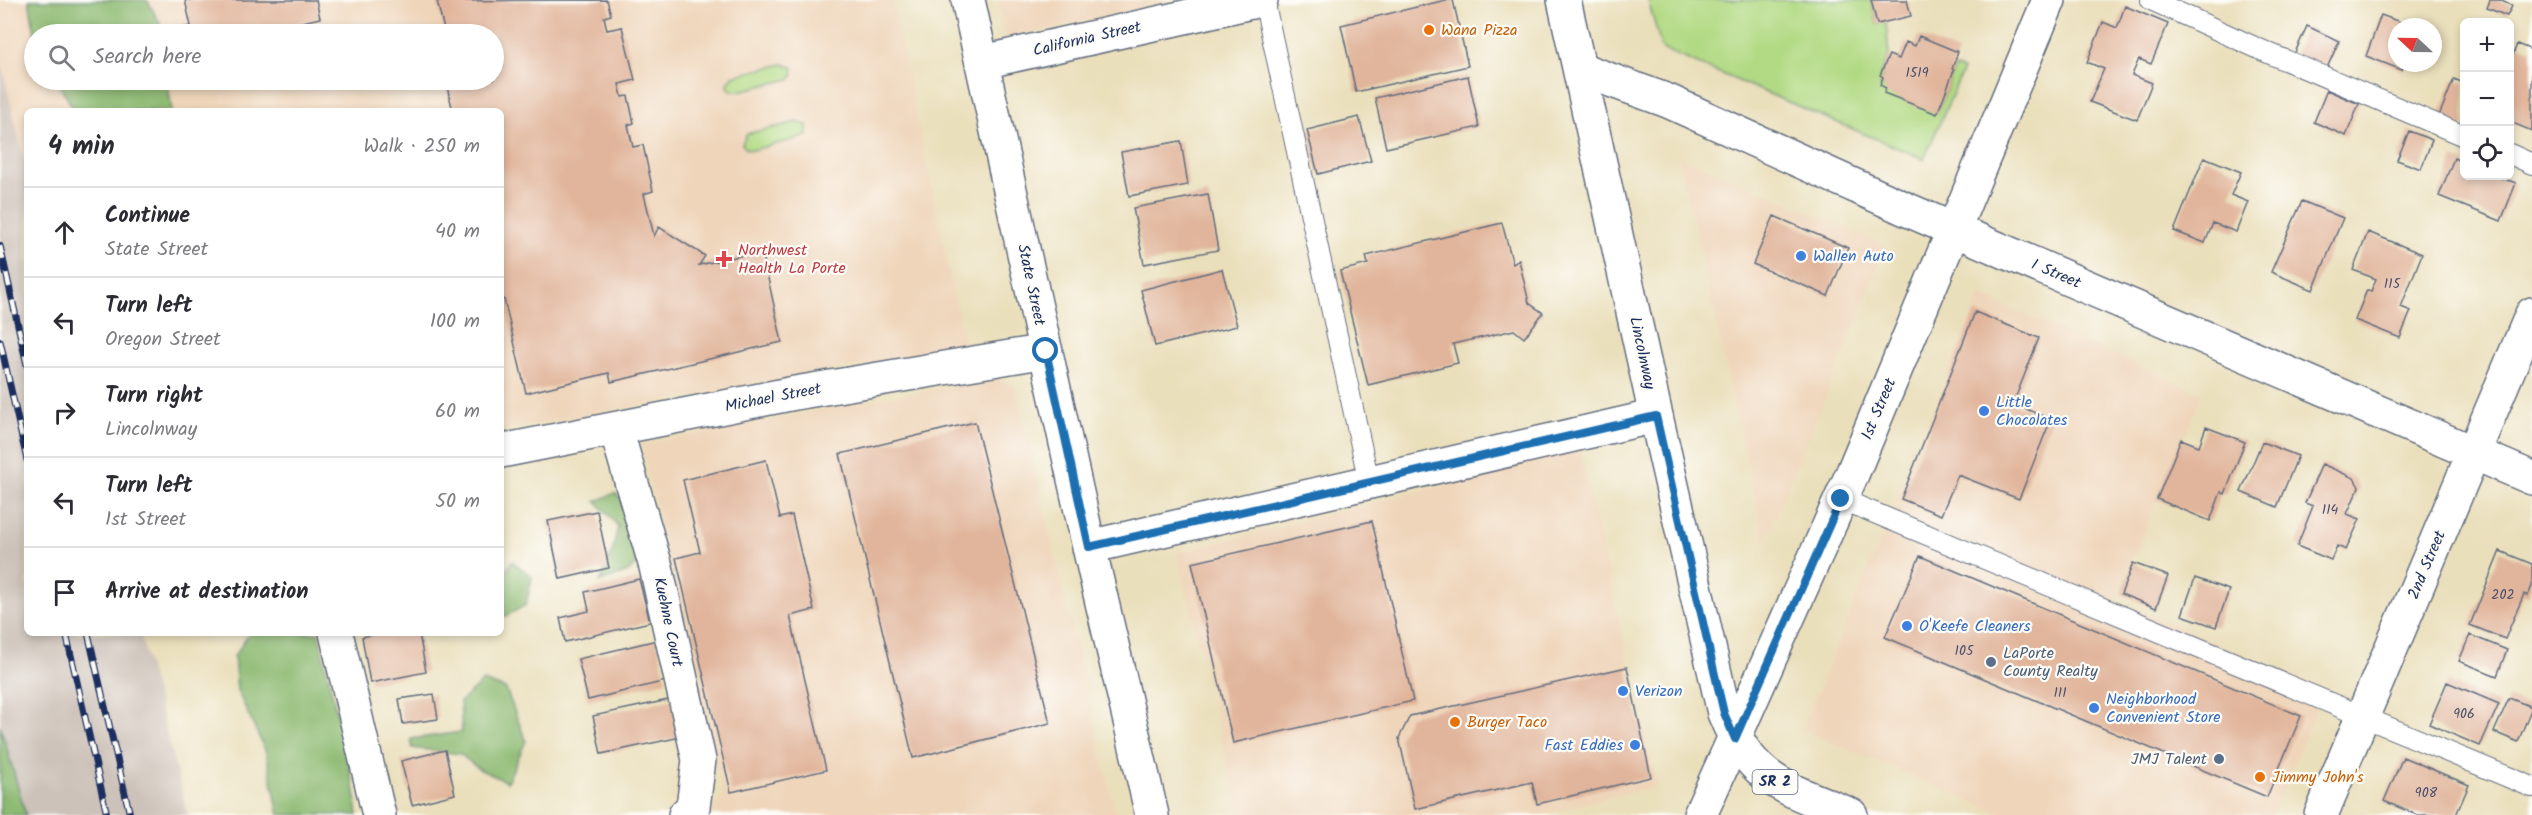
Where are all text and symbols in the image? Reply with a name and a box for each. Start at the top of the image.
street label: California Street [1030,14,1144,64]
place label: Wana Pizza [1441,18,1518,43]
north arrow [2388,18,2442,72]
map controls [2460,18,2514,180]
button: + [2460,18,2514,72]
marker: Wana Pizza [1422,23,1436,37]
search box [24,24,504,90]
text: Search here [93,40,201,75]
icon: search [45,41,78,74]
house number: 1519 [1905,62,1929,84]
button: − [2460,72,2514,126]
text: 4 min [48,126,115,168]
button: locate [2460,126,2514,180]
text: Walk · 250 m [364,131,480,163]
text: Continue [105,199,190,234]
icon: ahead [48,216,81,249]
text: 40 m [435,216,480,248]
text: State Street [105,234,208,266]
place label: Northwest Health La Porte [738,238,846,281]
street label: State Street [1010,242,1052,329]
place label: Wallen Auto [1813,244,1894,269]
marker: Wallen Auto [1794,249,1808,263]
marker: Northwest Health La Porte [715,250,733,268]
street label: I Street [2027,252,2086,296]
house number: 115 [2384,273,2402,295]
text: Turn left [105,289,192,324]
icon: left [48,306,81,339]
text: 100 m [430,306,480,338]
street label: Lincolnway [1622,314,1662,392]
text: Oregon Street [105,324,221,356]
route start [1032,337,1058,363]
street label: 1st Street [1855,373,1904,444]
street label: Michael Street [723,376,824,420]
text: Turn right [105,379,203,414]
place label: Little Chocolates [1996,390,2068,433]
icon: right [48,396,81,429]
text: 60 m [435,396,480,428]
marker: Little Chocolates [1977,404,1991,418]
text: Lincolnway [105,414,197,446]
text: Turn left [105,469,192,504]
route end [1827,485,1853,511]
icon: left [48,486,81,519]
text: 50 m [435,486,480,518]
house number: 114 [2322,499,2339,521]
text: 1st Street [105,504,186,536]
street label: 2nd Street [2401,526,2453,603]
text: Arrive at destination [105,575,308,610]
street label: Kuehne Court [646,575,690,670]
icon: arrive [48,576,81,609]
house number: 202 [2491,584,2515,606]
place label: O'Keefe Cleaners [1919,614,2031,639]
marker: O'Keefe Cleaners [1900,619,1914,633]
house number: 105 [1955,640,1975,662]
place label: LaPorte County Realty [2003,641,2098,684]
marker: LaPorte County Realty [1984,655,1998,669]
place label: Verizon [1635,679,1683,704]
house number: 111 [2053,682,2067,704]
marker: Verizon [1616,684,1630,698]
place label: Neighborhood Convenient Store [2106,687,2220,730]
marker: Neighborhood Convenient Store [2087,701,2101,715]
house number: 906 [2453,703,2475,725]
place label: Burger Taco [1467,710,1547,735]
marker: Burger Taco [1448,715,1462,729]
place label: Fast Eddies [1545,733,1623,758]
marker: Fast Eddies [1628,738,1642,752]
place label: JMJ Talent [2131,747,2208,772]
marker: JMJ Talent [2212,752,2226,766]
place label: Jimmy John's [2272,765,2364,790]
road number: SR 2 [1752,770,1798,794]
marker: Jimmy John's [2253,770,2267,784]
house number: 908 [2415,782,2438,804]

